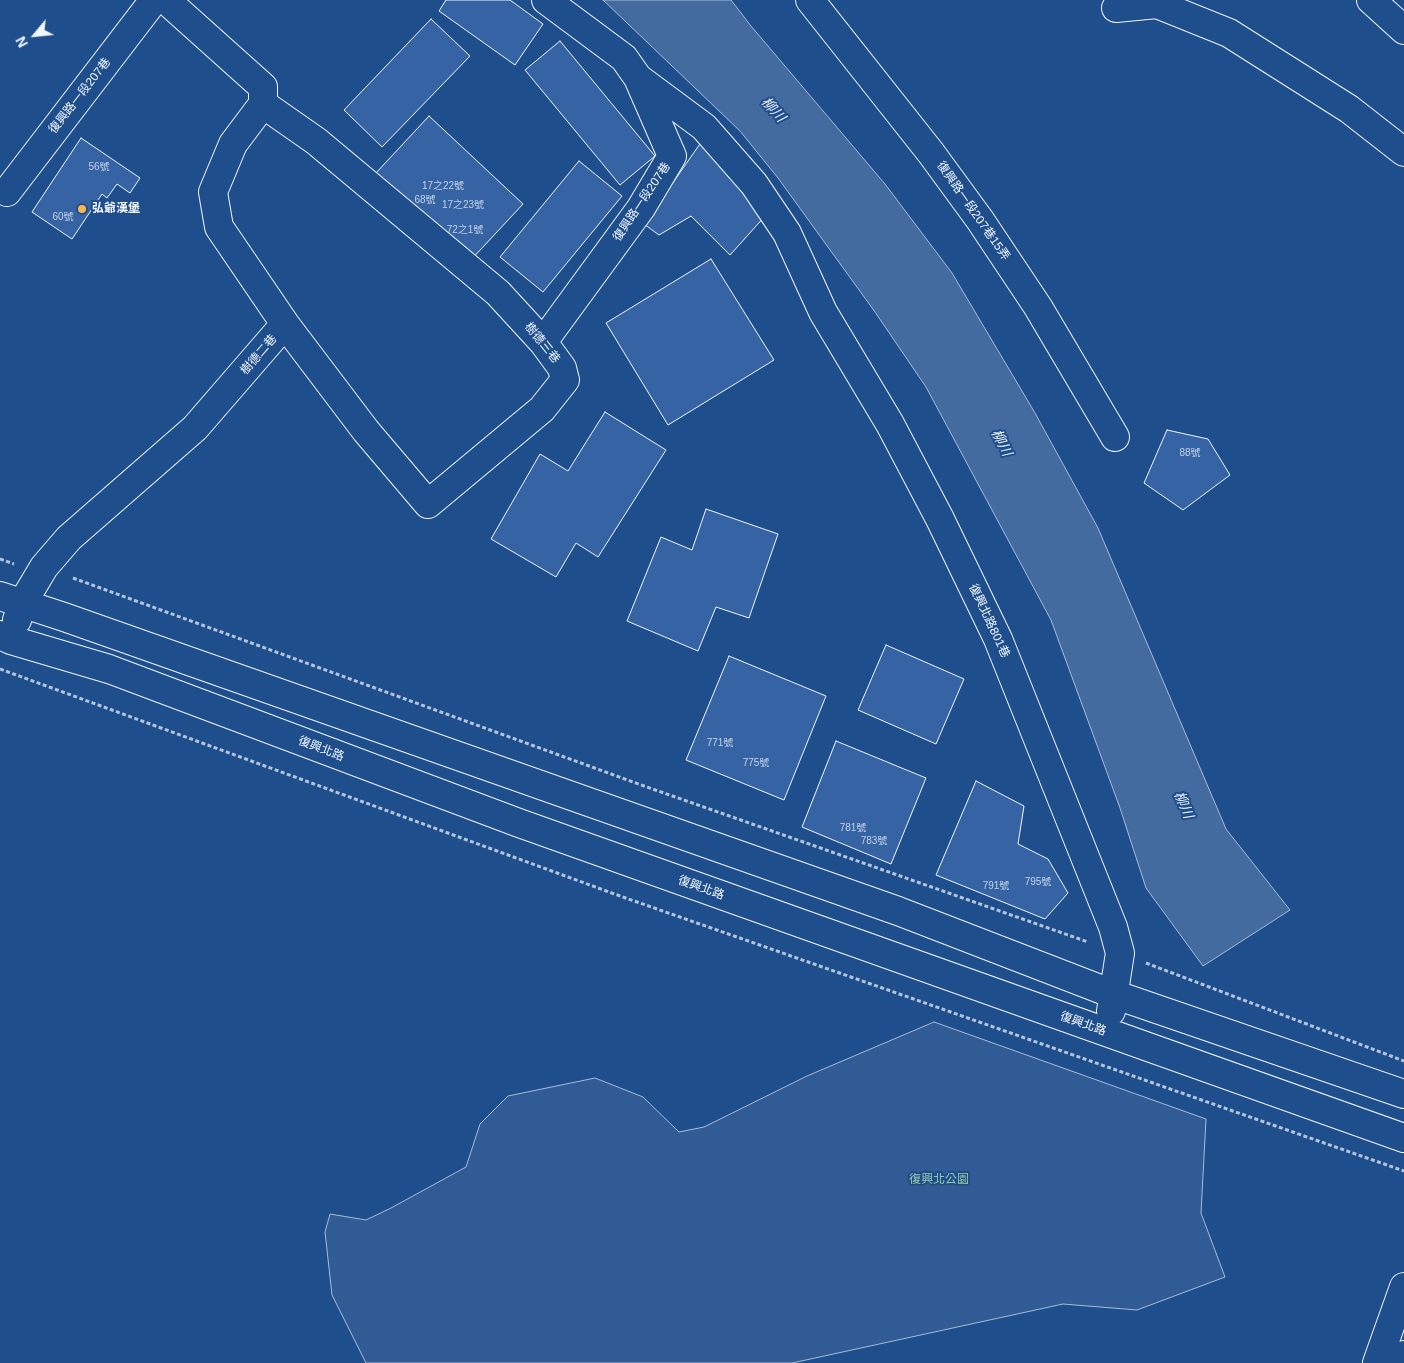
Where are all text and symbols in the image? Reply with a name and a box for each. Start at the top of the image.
north arrow [10,10,60,60]
text: N [12,34,31,50]
street label: 復興路一段207巷 [46,55,114,137]
water label: 柳川 [757,94,789,126]
street label: 復興路一段207巷15弄 [933,159,1013,263]
street label: 復興路一段207巷 [610,160,674,244]
house number: 56號 [88,161,110,173]
house number: 17之22號 [422,180,464,192]
house number: 68號 [414,194,436,206]
house number: 17之23號 [442,199,484,211]
place label: 弘爺漢堡 [92,202,140,216]
marker: 弘爺漢堡 [76,203,88,215]
house number: 60號 [52,211,74,223]
house number: 72之1號 [447,224,483,236]
street label: 樹德三巷 [521,320,563,366]
street label: 樹德二巷 [238,332,280,378]
water label: 柳川 [987,427,1015,459]
house number: 88號 [1179,447,1201,459]
street label: 復興北路801巷 [966,582,1012,660]
street label: 復興北路 [296,734,346,764]
house number: 771號 [707,737,733,749]
house number: 775號 [743,757,769,769]
water label: 柳川 [1170,789,1196,821]
house number: 781號 [840,822,866,834]
house number: 783號 [861,835,887,847]
street label: 復興北路 [676,873,726,903]
house number: 795號 [1025,876,1051,888]
house number: 791號 [983,880,1009,892]
street label: 復興北路 [1058,1009,1108,1039]
park label: 復興北公園 [909,1173,969,1187]

